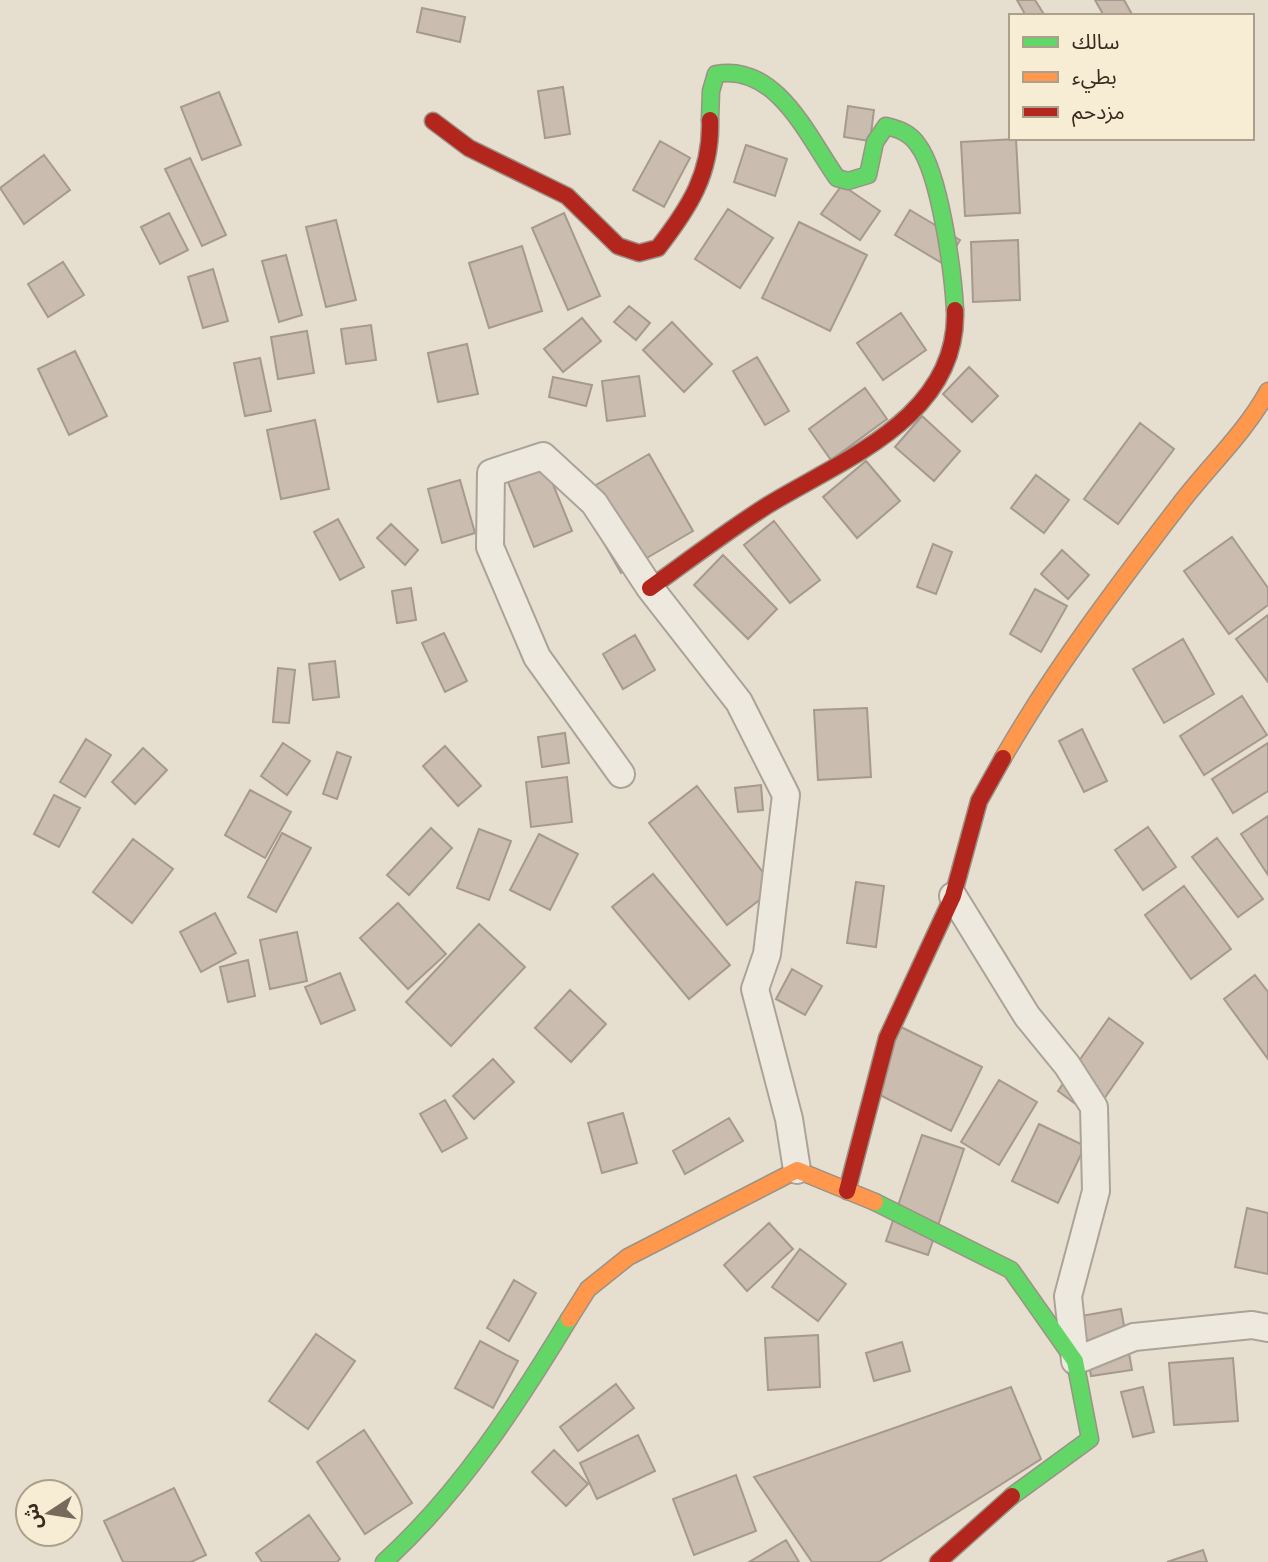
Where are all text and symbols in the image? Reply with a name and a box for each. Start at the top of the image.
legend [1009,14,1254,140]
text: سالك [1072,27,1119,55]
text: بطيء [1072,62,1117,93]
text: مزدحم [1072,97,1125,127]
north arrow [14,1478,84,1548]
text: ش [18,1501,47,1532]

